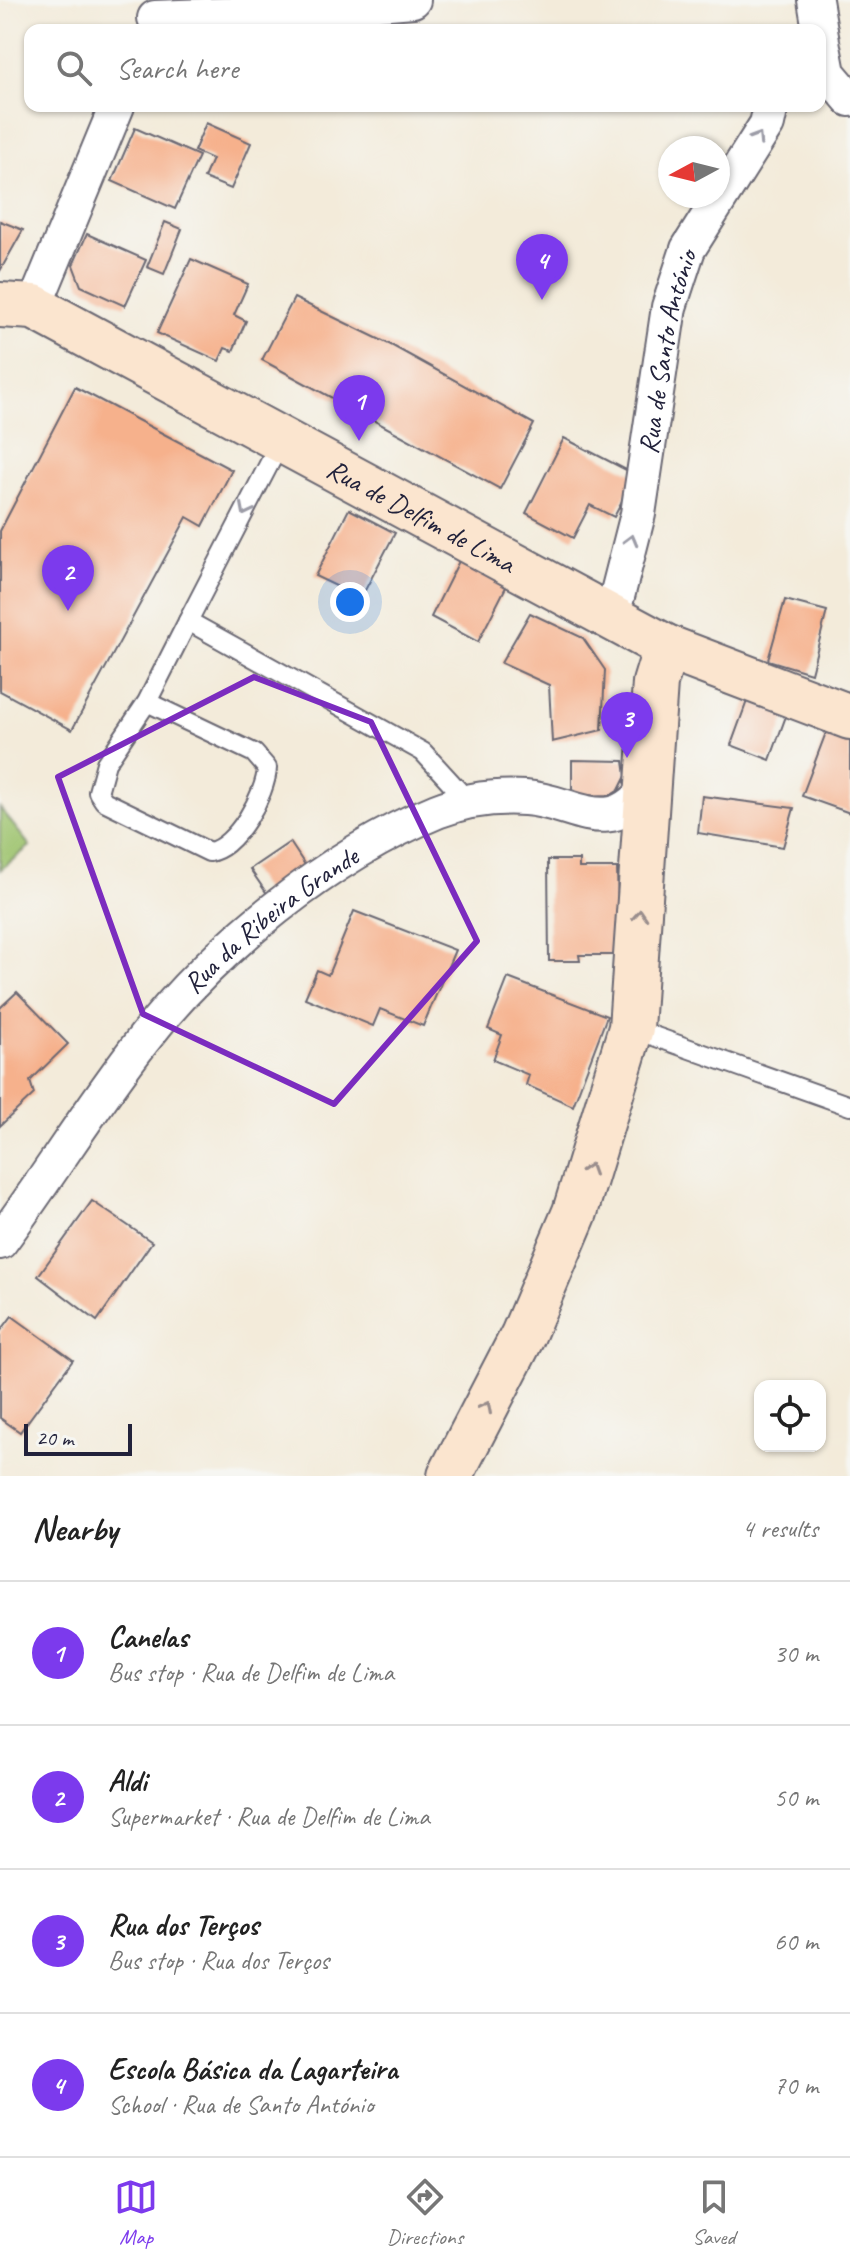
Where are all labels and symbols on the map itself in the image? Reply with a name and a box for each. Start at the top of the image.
one-way arrow [748,133,763,147]
north arrow [658,136,730,208]
pin: 4 [516,234,568,300]
street label: Rua de Santo António [630,243,705,456]
pin: 1 [333,375,385,441]
street label: Rua de Delfim de Lima [321,451,523,581]
one-way arrow [240,501,255,516]
one-way arrow [622,534,639,548]
pin: 2 [42,545,94,611]
your location [330,582,370,622]
pin: 3 [601,692,653,758]
street label: Rua da Ribeira Grande [175,837,366,1000]
one-way arrow [631,908,648,921]
one-way arrow [579,1162,595,1176]
one-way arrow [477,1401,492,1416]
scale bar [24,1420,132,1456]

